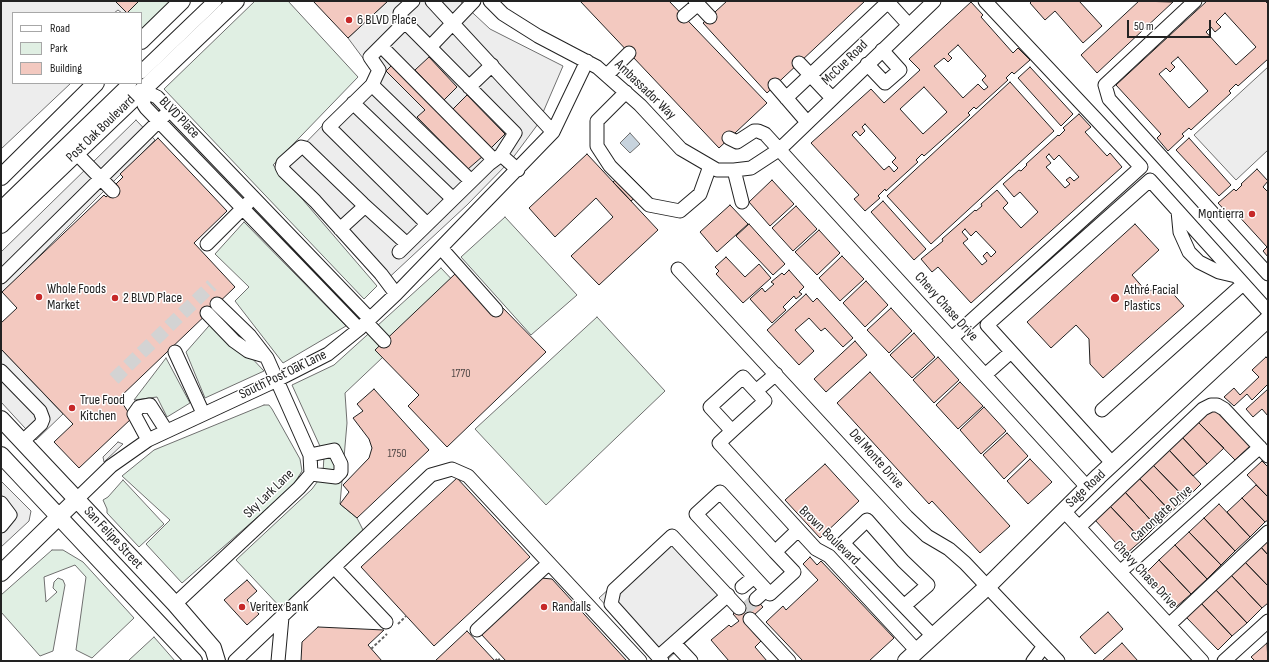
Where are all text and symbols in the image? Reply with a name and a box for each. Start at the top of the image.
legend [12,12,142,84]
place label: 6 BLVD Place [357,12,417,28]
scale bar [1129,12,1213,38]
marker: 6 BLVD Place [344,15,354,25]
text: 50 m [1134,19,1154,34]
text: Road [50,21,70,36]
street label: McCue Road [818,37,872,89]
text: Park [50,41,68,56]
street label: Ambassador Way [611,57,679,123]
text: Building [50,61,82,76]
street label: Post Oak Boulevard [63,92,139,166]
street label: BLVD Place [155,94,203,142]
place label: Montierra [1198,206,1244,222]
marker: Montierra [1247,209,1257,219]
street label: Chevy Chase Drive [911,269,981,345]
place label: Whole Foods Market [47,281,106,314]
place label: Athré Facial Plastics [1124,282,1179,314]
place label: 2 BLVD Place [123,290,182,306]
marker: Whole Foods Market [34,292,44,302]
marker: Athré Facial Plastics [1109,292,1121,304]
marker: 2 BLVD Place [110,293,120,303]
street label: South Post Oak Lane [236,347,330,403]
house number: 1770 [451,367,471,381]
place label: True Food Kitchen [80,392,125,424]
marker: True Food Kitchen [67,403,77,413]
street label: Del Monte Drive [845,426,907,492]
house number: 1750 [387,447,407,461]
street label: Sky Lark Lane [240,466,298,522]
street label: Sage Road [1063,466,1109,512]
street label: Canongate Drive [1128,482,1196,546]
street label: San Felipe Street [80,503,146,573]
street label: Brown Boulevard [795,503,863,569]
street label: Chevy Chase Drive [1109,538,1181,612]
place label: Veritex Bank [250,599,308,615]
place label: Randalls [552,599,591,615]
marker: Veritex Bank [237,602,247,612]
marker: Randalls [539,602,549,612]

